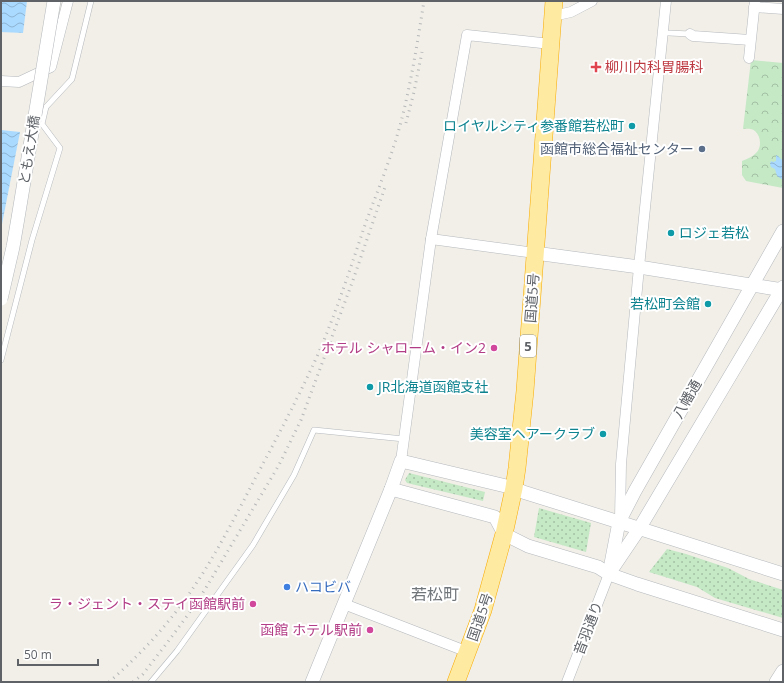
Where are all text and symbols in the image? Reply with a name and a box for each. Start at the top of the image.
place label: 柳川内科胃腸科 [605,57,703,76]
marker: 柳川内科胃腸科 [590,61,602,73]
street label: ともえ大橋 [14,114,43,186]
place label: ロイヤルシティ参番館若松町 [443,116,624,135]
marker: ロイヤルシティ参番館若松町 [627,121,637,131]
place label: 函館市総合福祉センター [540,139,694,158]
marker: 函館市総合福祉センター [697,144,707,154]
place label: ロジェ若松 [679,223,749,242]
marker: ロジェ若松 [666,228,676,238]
street label: 国道5号 [520,272,543,324]
place label: 若松町会館 [630,294,700,313]
marker: 若松町会館 [703,299,713,309]
road number: 5 [520,335,536,357]
place label: ホテル シャローム・イン2 [321,338,486,357]
marker: ホテル シャローム・イン2 [489,343,499,353]
street label: 八幡通 [668,376,705,422]
place label: JR北海道函館支社 [376,377,488,396]
marker: JR北海道函館支社 [365,382,375,392]
place label: 美容室ヘアークラブ [470,424,595,443]
marker: 美容室ヘアークラブ [598,429,608,439]
place label: ハコビバ [295,577,351,596]
marker: ハコビバ [282,582,292,592]
district label: 若松町 [411,583,459,605]
street label: 国道5号 [462,590,497,644]
place label: ラ・ジェント・ステイ函館駅前 [49,594,245,613]
street label: 音羽通り [569,598,606,657]
marker: ラ・ジェント・ステイ函館駅前 [248,599,258,609]
place label: 函館 ホテル駅前 [260,620,362,639]
marker: 函館 ホテル駅前 [365,625,375,635]
scale bar [18,641,98,667]
text: 50 m [24,646,52,663]

